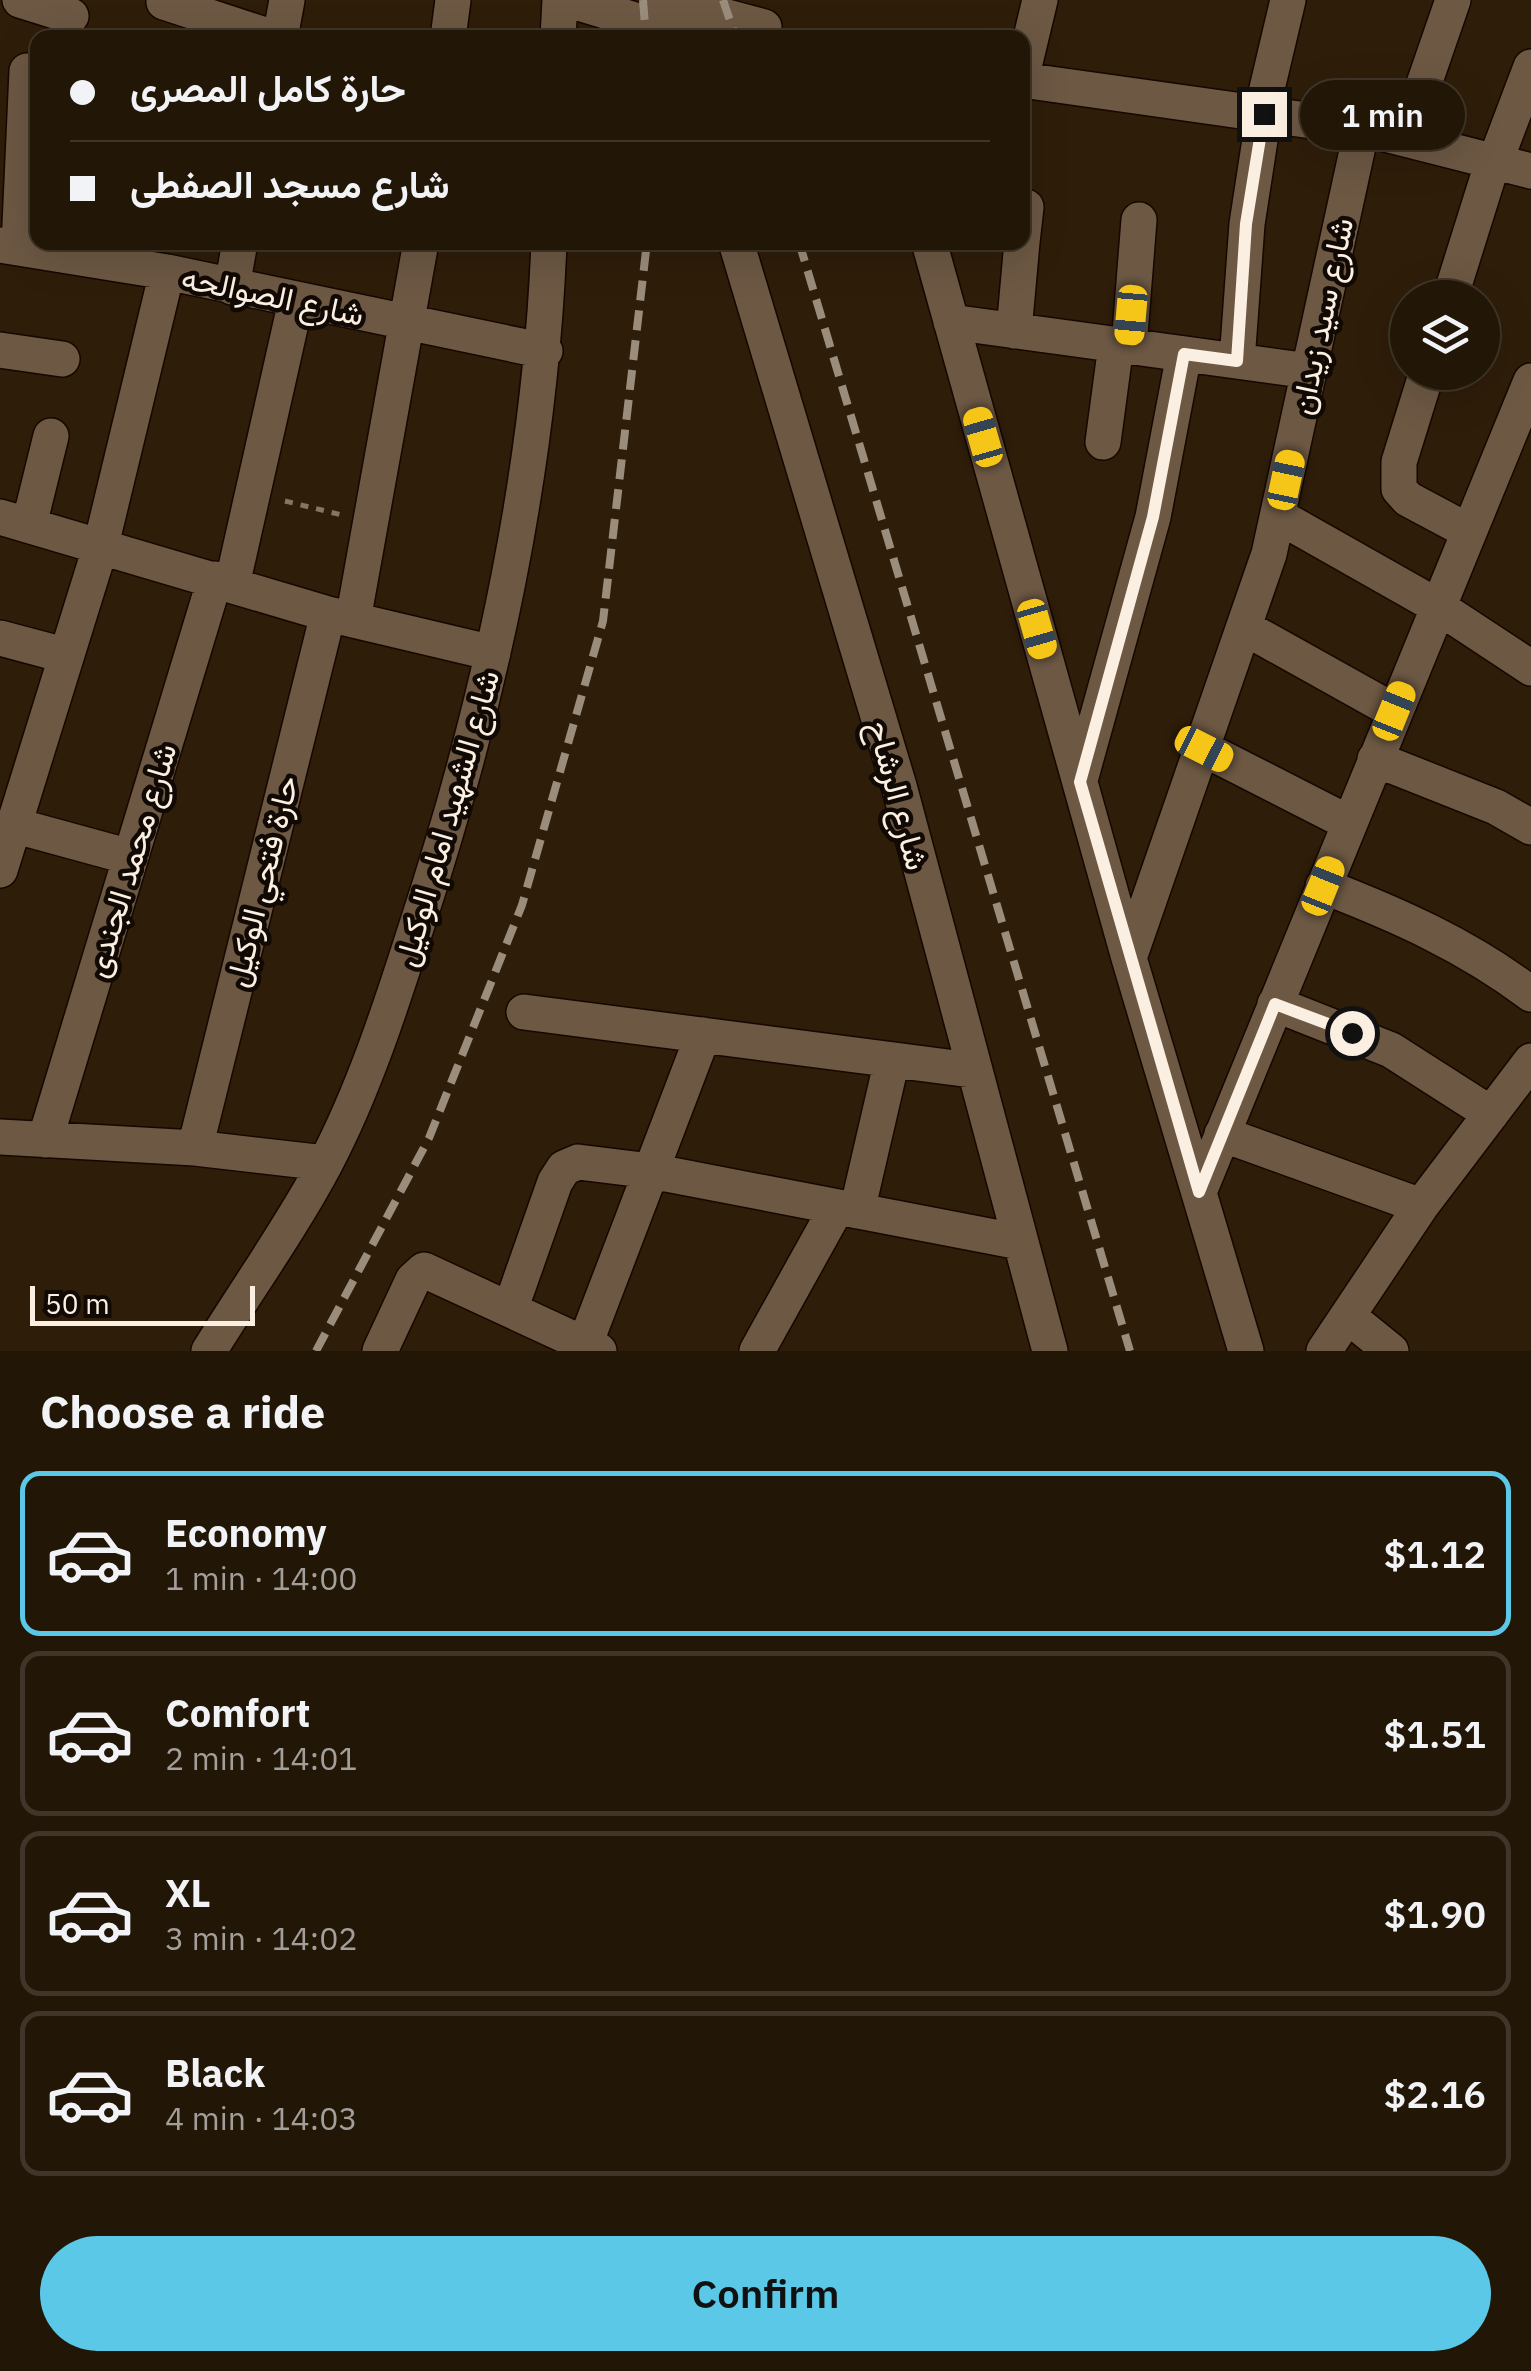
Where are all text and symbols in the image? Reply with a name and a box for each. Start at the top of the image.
text: حارة كامل المصرى [130,63,406,112]
callout: 1 min [1299,79,1464,149]
route end [1242,92,1287,137]
text: 1 min [1341,94,1424,136]
text: شارع مسجد الصفطى [130,159,450,208]
street label: شارع سيد زيدان [1280,214,1364,419]
street label: شارع الصوالحه [178,255,368,337]
map controls [1390,280,1500,390]
button: layers [1390,280,1500,390]
car [1113,284,1149,346]
car [960,404,1006,470]
car [1265,448,1307,512]
car [1014,596,1060,662]
street label: شارع الشهيد امام الوكيل [384,665,510,972]
car [1369,678,1419,744]
street label: شارع الرشاح [857,715,939,875]
car [1170,722,1238,776]
street label: شارع محمد الجندى [74,738,187,983]
street label: حارة فتحي الوكيل [214,771,313,992]
car [1298,853,1348,919]
route start [1330,1011,1375,1056]
scale bar [30,1281,255,1326]
text: 50 m [45,1285,110,1322]
text: Choose a ride [40,1382,325,1440]
text: Economy [165,1508,327,1557]
icon: car [45,1509,135,1599]
text: $1.12 [1383,1529,1486,1578]
text: 1 min · 14:00 [165,1557,358,1599]
text: Comfort [165,1688,310,1737]
icon: car [45,1689,135,1779]
text: $1.51 [1383,1709,1486,1758]
text: 2 min · 14:01 [165,1737,358,1779]
text: XL [165,1868,211,1917]
icon: car [45,1869,135,1959]
text: $1.90 [1383,1889,1486,1938]
text: 3 min · 14:02 [165,1917,358,1959]
text: Black [165,2048,265,2097]
icon: car [45,2049,135,2139]
text: $2.16 [1383,2069,1486,2118]
text: 4 min · 14:03 [165,2097,358,2139]
button: Confirm [40,2236,1491,2351]

